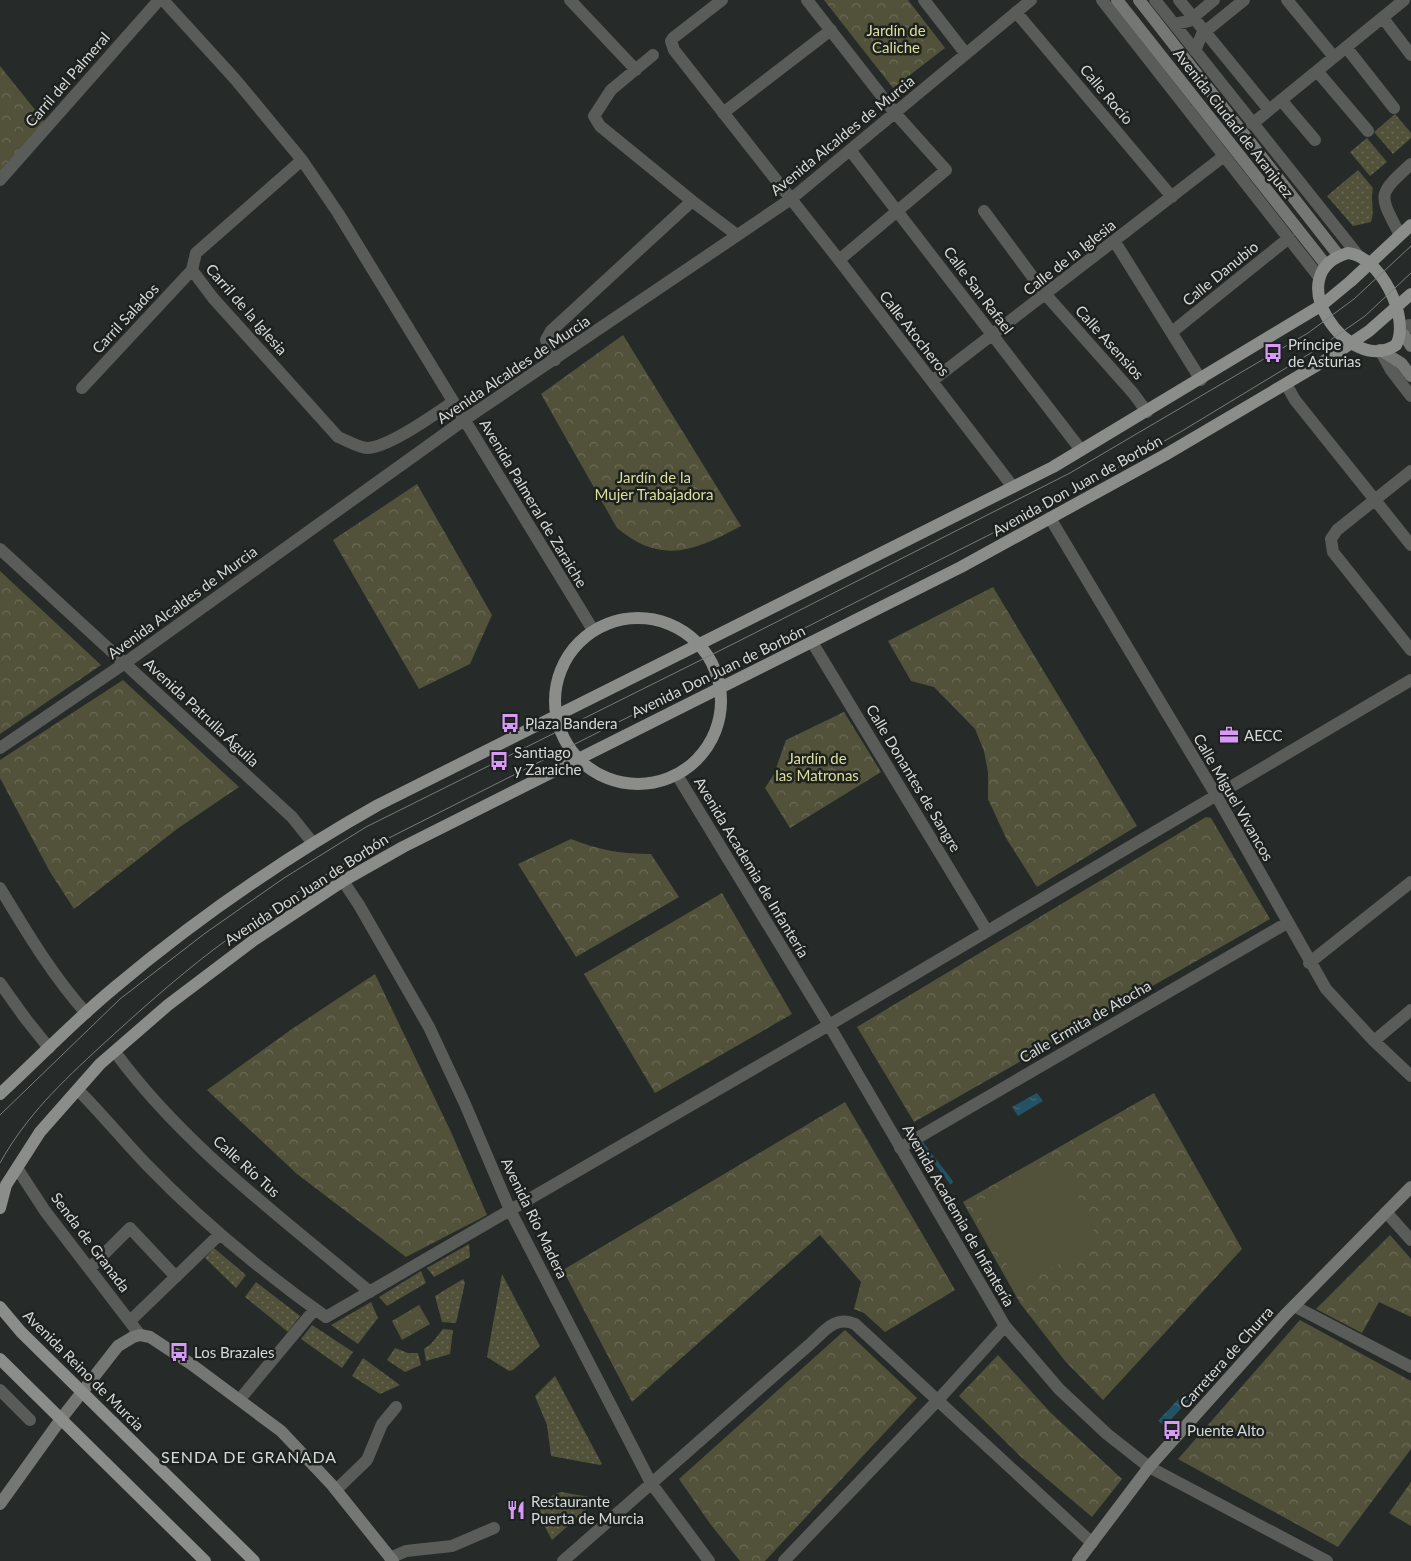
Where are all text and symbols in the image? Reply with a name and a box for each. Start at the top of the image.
park label: Jardín de Caliche [866,21,926,56]
street label: Carril del Palmeral [21,28,113,130]
street label: Avenida Ciudad de Aranjuez [1170,45,1298,201]
street label: Calle Rocío [1077,60,1137,128]
street label: Avenida Alcaldes de Murcia [766,71,918,199]
street label: Calle de la Iglesia [1019,215,1119,299]
street label: Calle Danubio [1178,237,1262,309]
street label: Calle San Rafael [940,243,1018,337]
street label: Carril de la Iglesia [202,260,292,358]
street label: Carril Salados [88,279,162,357]
street label: Calle Atocheros [876,287,954,379]
street label: Calle Asensios [1072,301,1148,383]
street label: Avenida Alcaldes de Murcia [433,311,593,427]
place label: Príncipe de Asturias [1288,335,1361,370]
bus stop icon: Príncipe de Asturias [1262,342,1284,364]
street label: Avenida Palmeral de Zaraiche [477,416,592,591]
street label: Avenida Don Juan de Borbón [989,431,1165,539]
park label: Jardín de la Mujer Trabajadora [595,468,713,503]
street label: Avenida Alcaldes de Murcia [104,542,260,662]
street label: Avenida Don Juan de Borbón [628,621,808,721]
street label: Avenida Patrulla Águila [141,654,263,770]
street label: Calle Donantes de Sangre [863,701,965,855]
bus stop icon: Plaza Bandera [499,712,521,734]
place label: Plaza Bandera [525,714,618,732]
office icon: AECC [1218,724,1240,746]
place label: AECC [1244,726,1282,744]
street label: Calle Miguel Vivancos [1190,730,1278,864]
place label: Santiago y Zaraiche [514,743,582,778]
park label: Jardín de las Matronas [775,749,859,784]
bus stop icon: Santiago y Zaraiche [488,750,510,772]
street label: Avenida Academia de Infantería [691,773,813,961]
street label: Avenida Don Juan de Borbón [221,829,391,949]
street label: Calle Ermita de Atocha [1016,976,1154,1066]
street label: Avenida Academia de Infantería [899,1121,1019,1309]
street label: Calle Río Tus [210,1131,284,1201]
street label: Avenida Río Madera [498,1155,572,1281]
street label: Senda de Granada [48,1189,134,1295]
street label: Carretera de Churra [1175,1302,1277,1412]
street label: Avenida Reino de Murcia [20,1306,148,1434]
bus stop icon: Los Brazales [168,1341,190,1363]
place label: Los Brazales [194,1343,275,1361]
bus stop icon: Puente Alto [1161,1419,1183,1441]
place label: Puente Alto [1187,1421,1265,1439]
district label: SENDA DE GRANADA [161,1447,337,1466]
place label: Restaurante Puerta de Murcia [531,1492,644,1527]
restaurant icon: Restaurante Puerta de Murcia [505,1499,527,1521]

